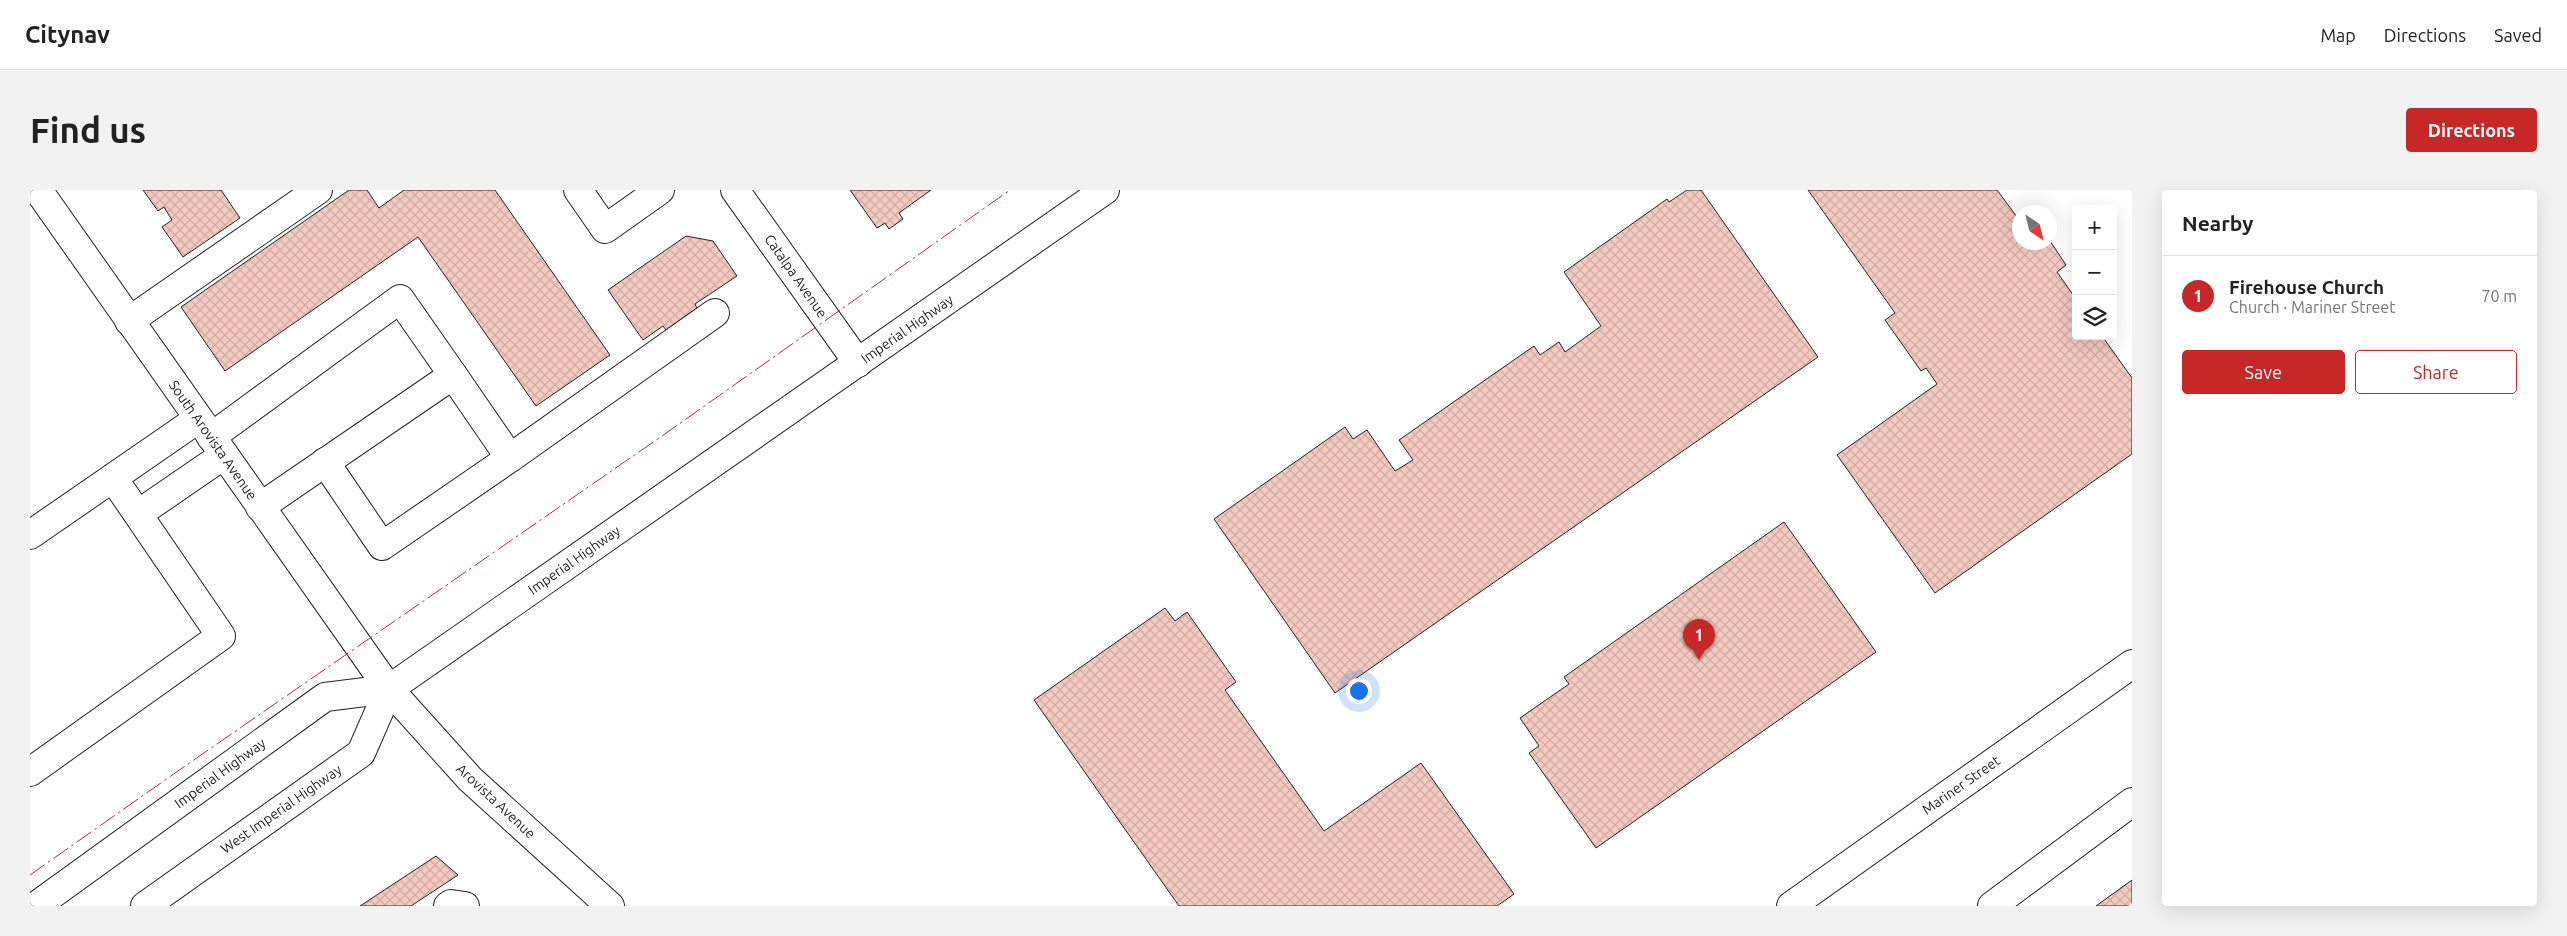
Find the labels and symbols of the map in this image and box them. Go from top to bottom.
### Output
north arrow [2012,205,2057,250]
street label: Catalpa Avenue [761,231,831,321]
street label: Imperial Highway [858,291,956,367]
street label: South Arovista Avenue [166,377,260,503]
street label: Imperial Highway [525,522,623,598]
pin: 1 [1683,619,1715,660]
your location [1346,678,1372,704]
street label: Imperial Highway [171,735,269,811]
street label: Mariner Street [1919,752,2003,818]
street label: Arovista Avenue [453,760,539,842]
street label: West Imperial Highway [218,761,345,857]

